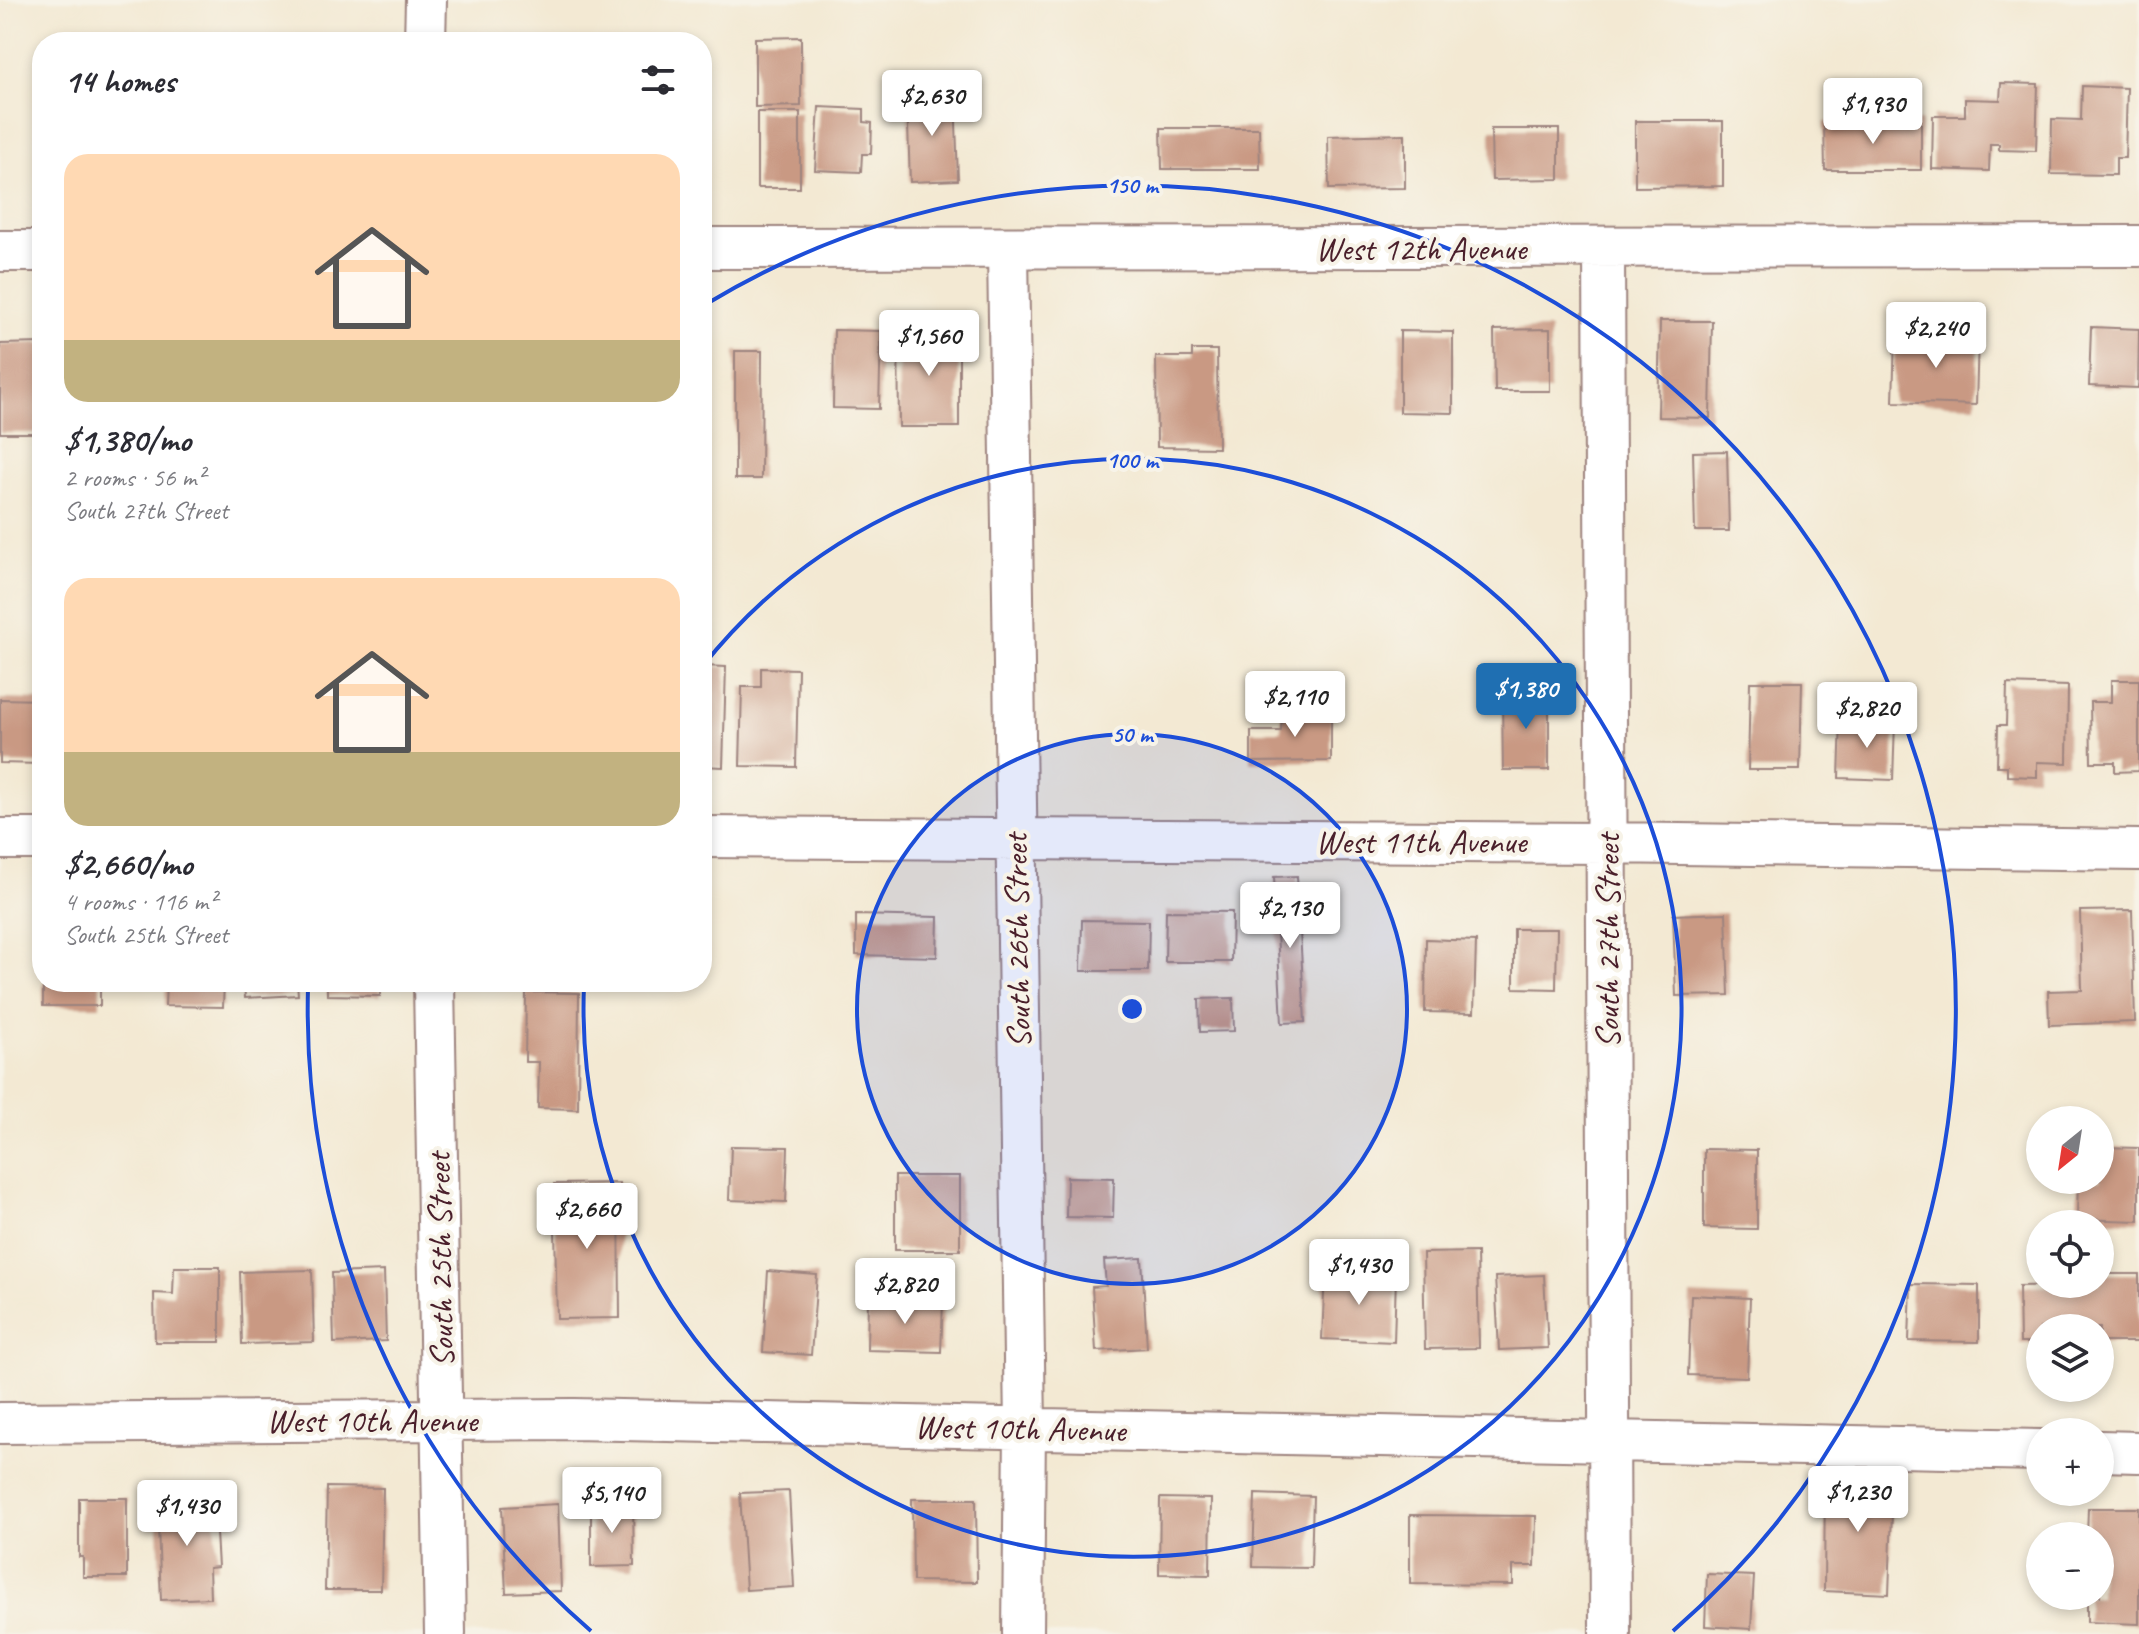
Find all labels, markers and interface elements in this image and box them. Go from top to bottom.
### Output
icon: filters [636,58,680,102]
text: 14 homes [64,59,175,102]
pin: $2,630 [867,70,997,138]
pin: $1,930 [1808,78,1938,146]
text: $2,630 [900,79,964,112]
text: $1,930 [1841,87,1905,120]
text: 150 m [1106,170,1160,200]
icon: home [300,206,444,350]
street label: West 12th Avenue [1316,227,1528,270]
pin: $2,240 [1871,302,2001,370]
pin: $1,560 [864,310,994,378]
text: $2,240 [1904,311,1968,344]
text: $1,560 [897,319,961,352]
text: $1,380/mo [64,418,191,461]
text: 100 m [1106,445,1160,475]
text: 2 rooms · 56 m² [64,461,205,494]
text: South 27th Street [64,494,228,527]
icon: home [300,630,444,774]
pin: $1,380 [1461,663,1591,731]
pin: $2,110 [1230,671,1360,739]
text: $1,380 [1494,672,1558,705]
text: $2,110 [1263,680,1327,713]
pin: $2,820 [1802,682,1932,750]
text: $2,820 [1835,691,1899,724]
text: 50 m [1112,719,1155,749]
street label: West 11th Avenue [1316,820,1528,863]
street label: South 26th Street [994,830,1040,1049]
street label: South 27th Street [1586,830,1629,1048]
text: $2,660/mo [64,842,192,885]
pin: $2,130 [1225,882,1355,950]
text: 4 rooms · 116 m² [64,885,216,918]
text: $2,130 [1258,891,1322,924]
text: South 25th Street [64,918,228,951]
centre of rings [1118,995,1146,1023]
north arrow [2026,1106,2114,1194]
map controls [2026,1106,2114,1610]
street label: South 25th Street [417,1149,463,1368]
pin: $2,660 [522,1183,652,1251]
text: $2,660 [555,1192,619,1225]
button: locate [2026,1210,2114,1298]
pin: $1,430 [1294,1239,1424,1307]
text: $1,430 [1327,1248,1391,1281]
pin: $2,820 [840,1258,970,1326]
text: $2,820 [873,1267,937,1300]
button: layers [2026,1314,2114,1402]
street label: West 10th Avenue [267,1399,479,1442]
street label: West 10th Avenue [914,1405,1128,1451]
button: + [2026,1418,2114,1506]
pin: $1,230 [1793,1466,1923,1534]
pin: $5,140 [547,1467,677,1535]
text: $1,230 [1826,1475,1890,1508]
text: $5,140 [580,1476,644,1509]
pin: $1,430 [122,1480,252,1548]
text: $1,430 [155,1489,219,1522]
button: − [2026,1522,2114,1610]

